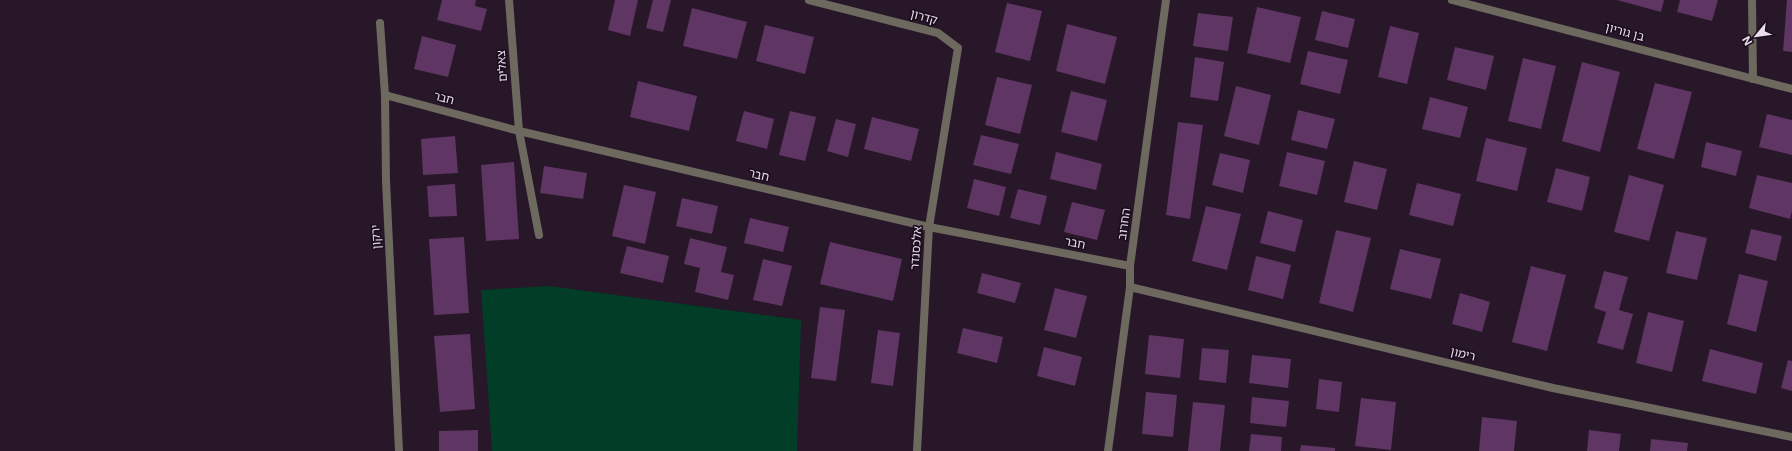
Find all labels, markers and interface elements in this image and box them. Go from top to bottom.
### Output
street label: קדרון [909,6,940,27]
north arrow [1736,16,1776,56]
street label: בן גוריון [1604,19,1646,44]
text: N [1739,34,1755,48]
street label: צאלים [493,49,510,82]
street label: חבר [432,88,456,107]
street label: חבר [747,165,771,184]
street label: החרוב [1114,207,1133,241]
street label: ירקון [367,224,384,250]
street label: אלכסנדר [906,225,925,270]
street label: חבר [1063,233,1087,252]
street label: רימון [1449,343,1477,364]

